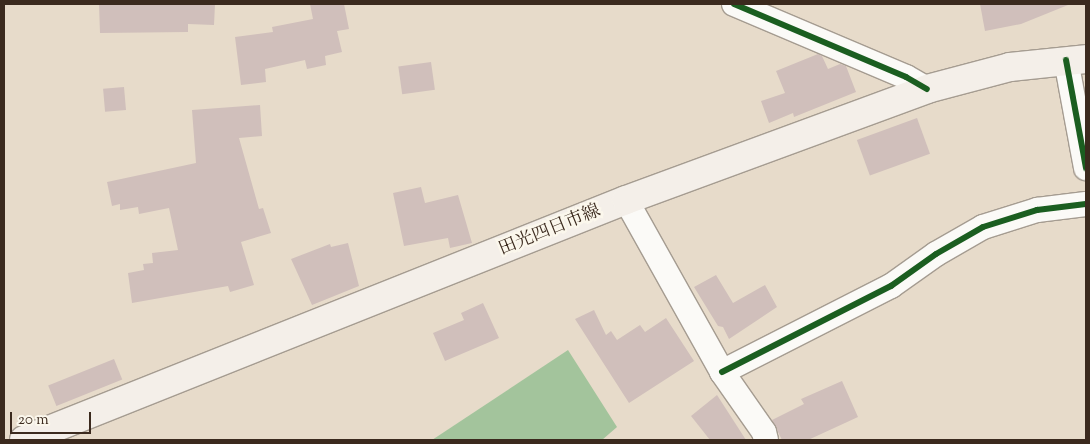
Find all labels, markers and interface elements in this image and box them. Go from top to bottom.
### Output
street label: 田光四日市線 [496,201,604,261]
scale bar [12,402,94,434]
text: 20 m [18,410,49,431]

